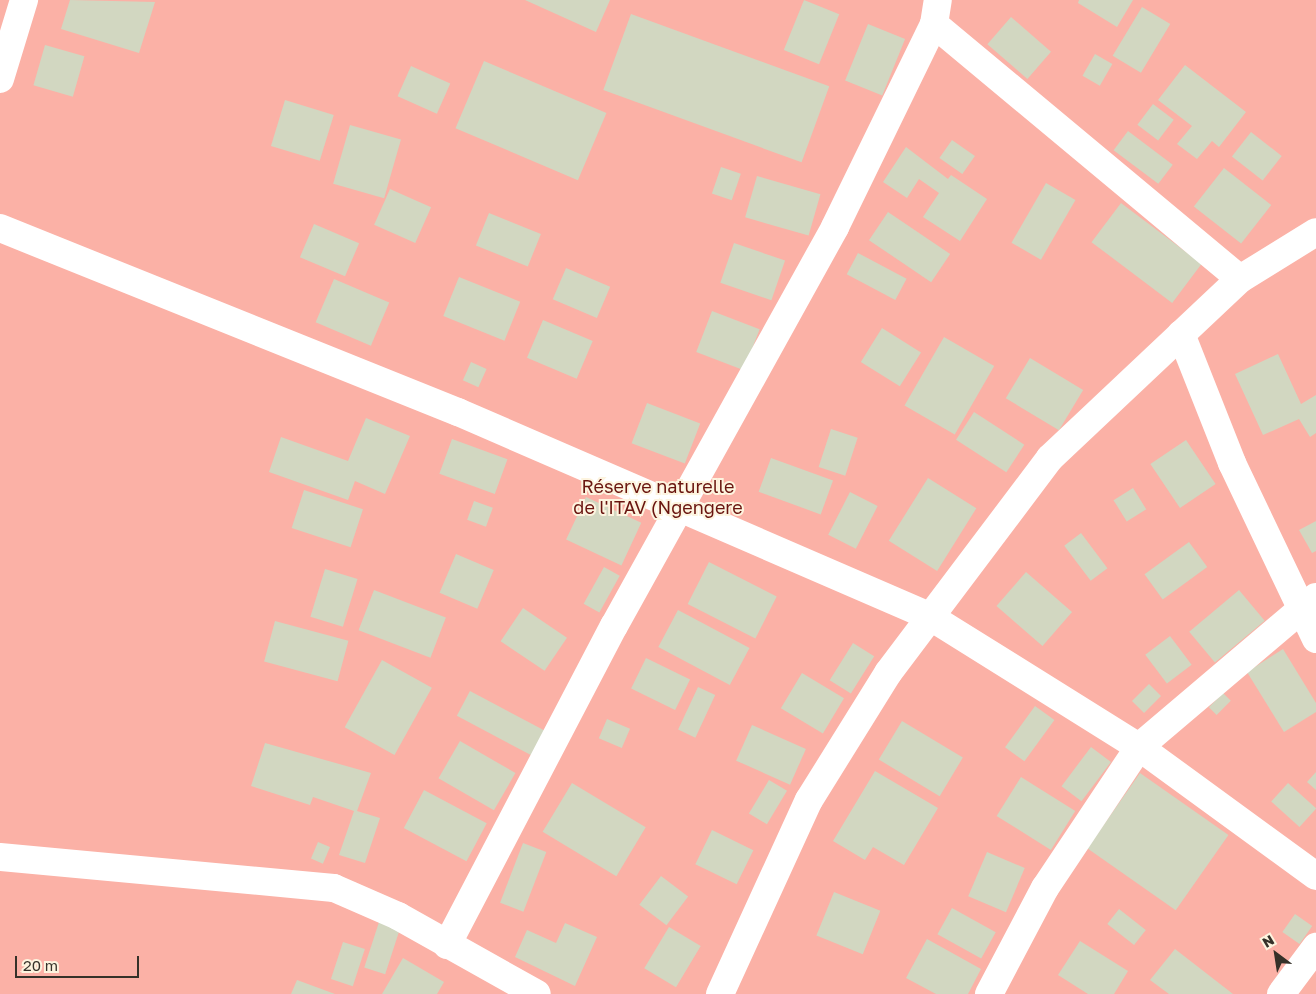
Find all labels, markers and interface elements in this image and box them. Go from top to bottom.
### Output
park label: Réserve naturelle de l'ITAV (Ngengere [573,476,743,518]
north arrow [1251,929,1301,979]
text: N [1259,931,1277,951]
scale bar [18,946,141,978]
text: 20 m [23,956,58,974]

